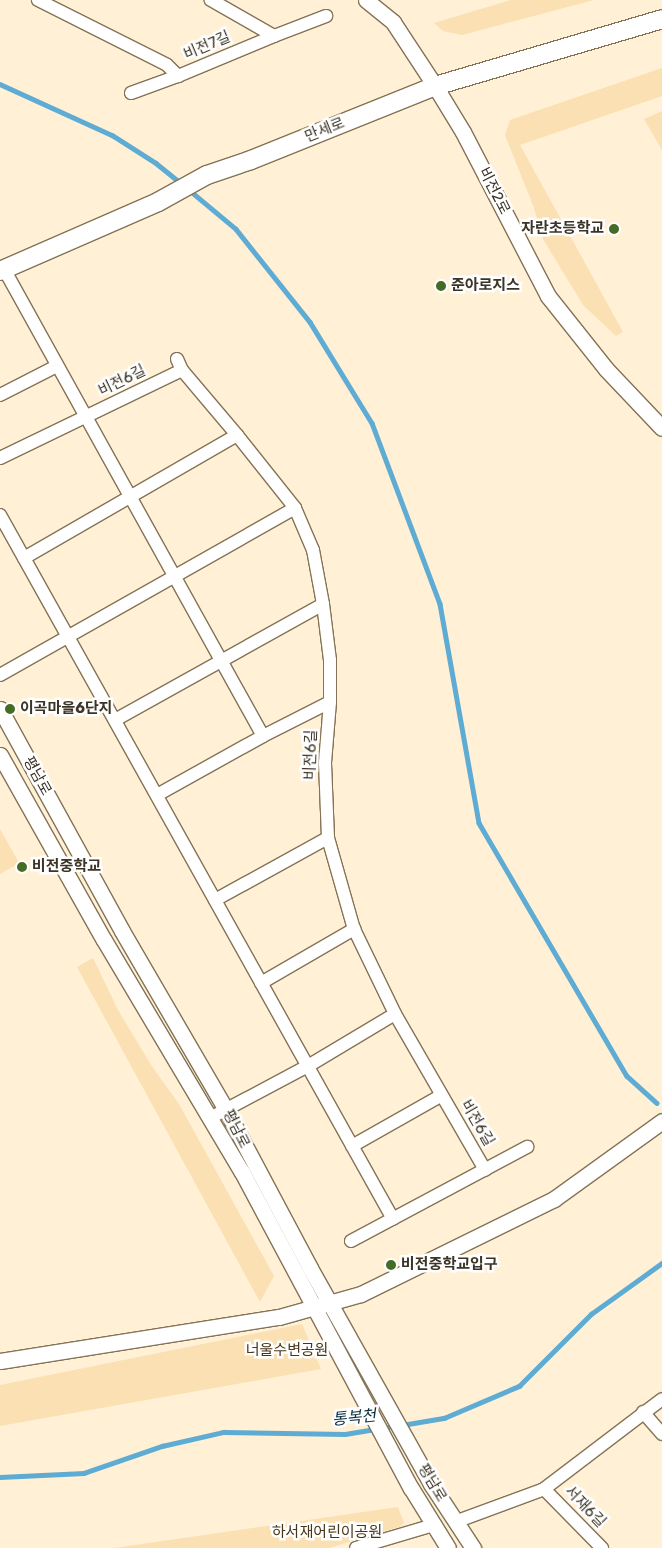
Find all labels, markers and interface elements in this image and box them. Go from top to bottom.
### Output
street label: 비전7길 [181,28,233,64]
street label: 만세로 [302,114,348,146]
street label: 비전2로 [475,165,513,217]
place label: 자란초등학교 [521,220,604,238]
marker: 자란초등학교 [608,223,620,235]
place label: 준아로지스 [451,277,520,295]
marker: 준아로지스 [435,280,447,292]
street label: 비전6길 [95,362,149,400]
place label: 이곡마을6단지 [20,700,113,718]
marker: 이곡마을6단지 [4,703,16,715]
street label: 비전6길 [301,729,321,781]
street label: 평남로 [19,754,55,798]
place label: 비전중학교 [32,858,101,876]
marker: 비전중학교 [16,861,28,873]
street label: 비전6길 [457,1097,497,1149]
street label: 평남로 [219,1106,253,1152]
place label: 비전중학교입구 [401,1256,498,1274]
marker: 비전중학교입구 [385,1259,397,1271]
park label: 너울수변공원 [246,1342,328,1360]
water label: 통복천 [331,1406,377,1430]
street label: 평남로 [414,1461,450,1505]
street label: 서재6길 [561,1483,609,1531]
park label: 하서재어린이공원 [272,1524,382,1542]

